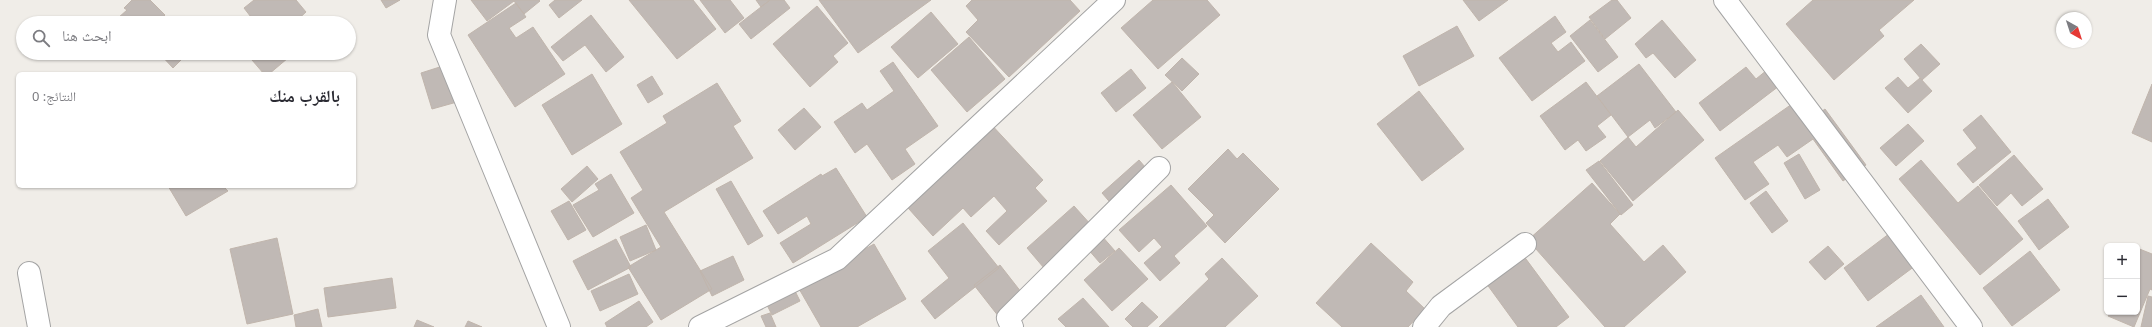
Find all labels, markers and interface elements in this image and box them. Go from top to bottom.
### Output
north arrow [2056,12,2092,48]
search box [16,16,356,60]
text: ابحث هنا [62,25,112,45]
icon: search [30,27,52,49]
text: بالقرب منك [269,84,340,107]
text: النتائج: 0 [32,87,76,105]
map controls [2104,243,2140,315]
button: + [2104,243,2140,279]
button: − [2104,279,2140,315]

